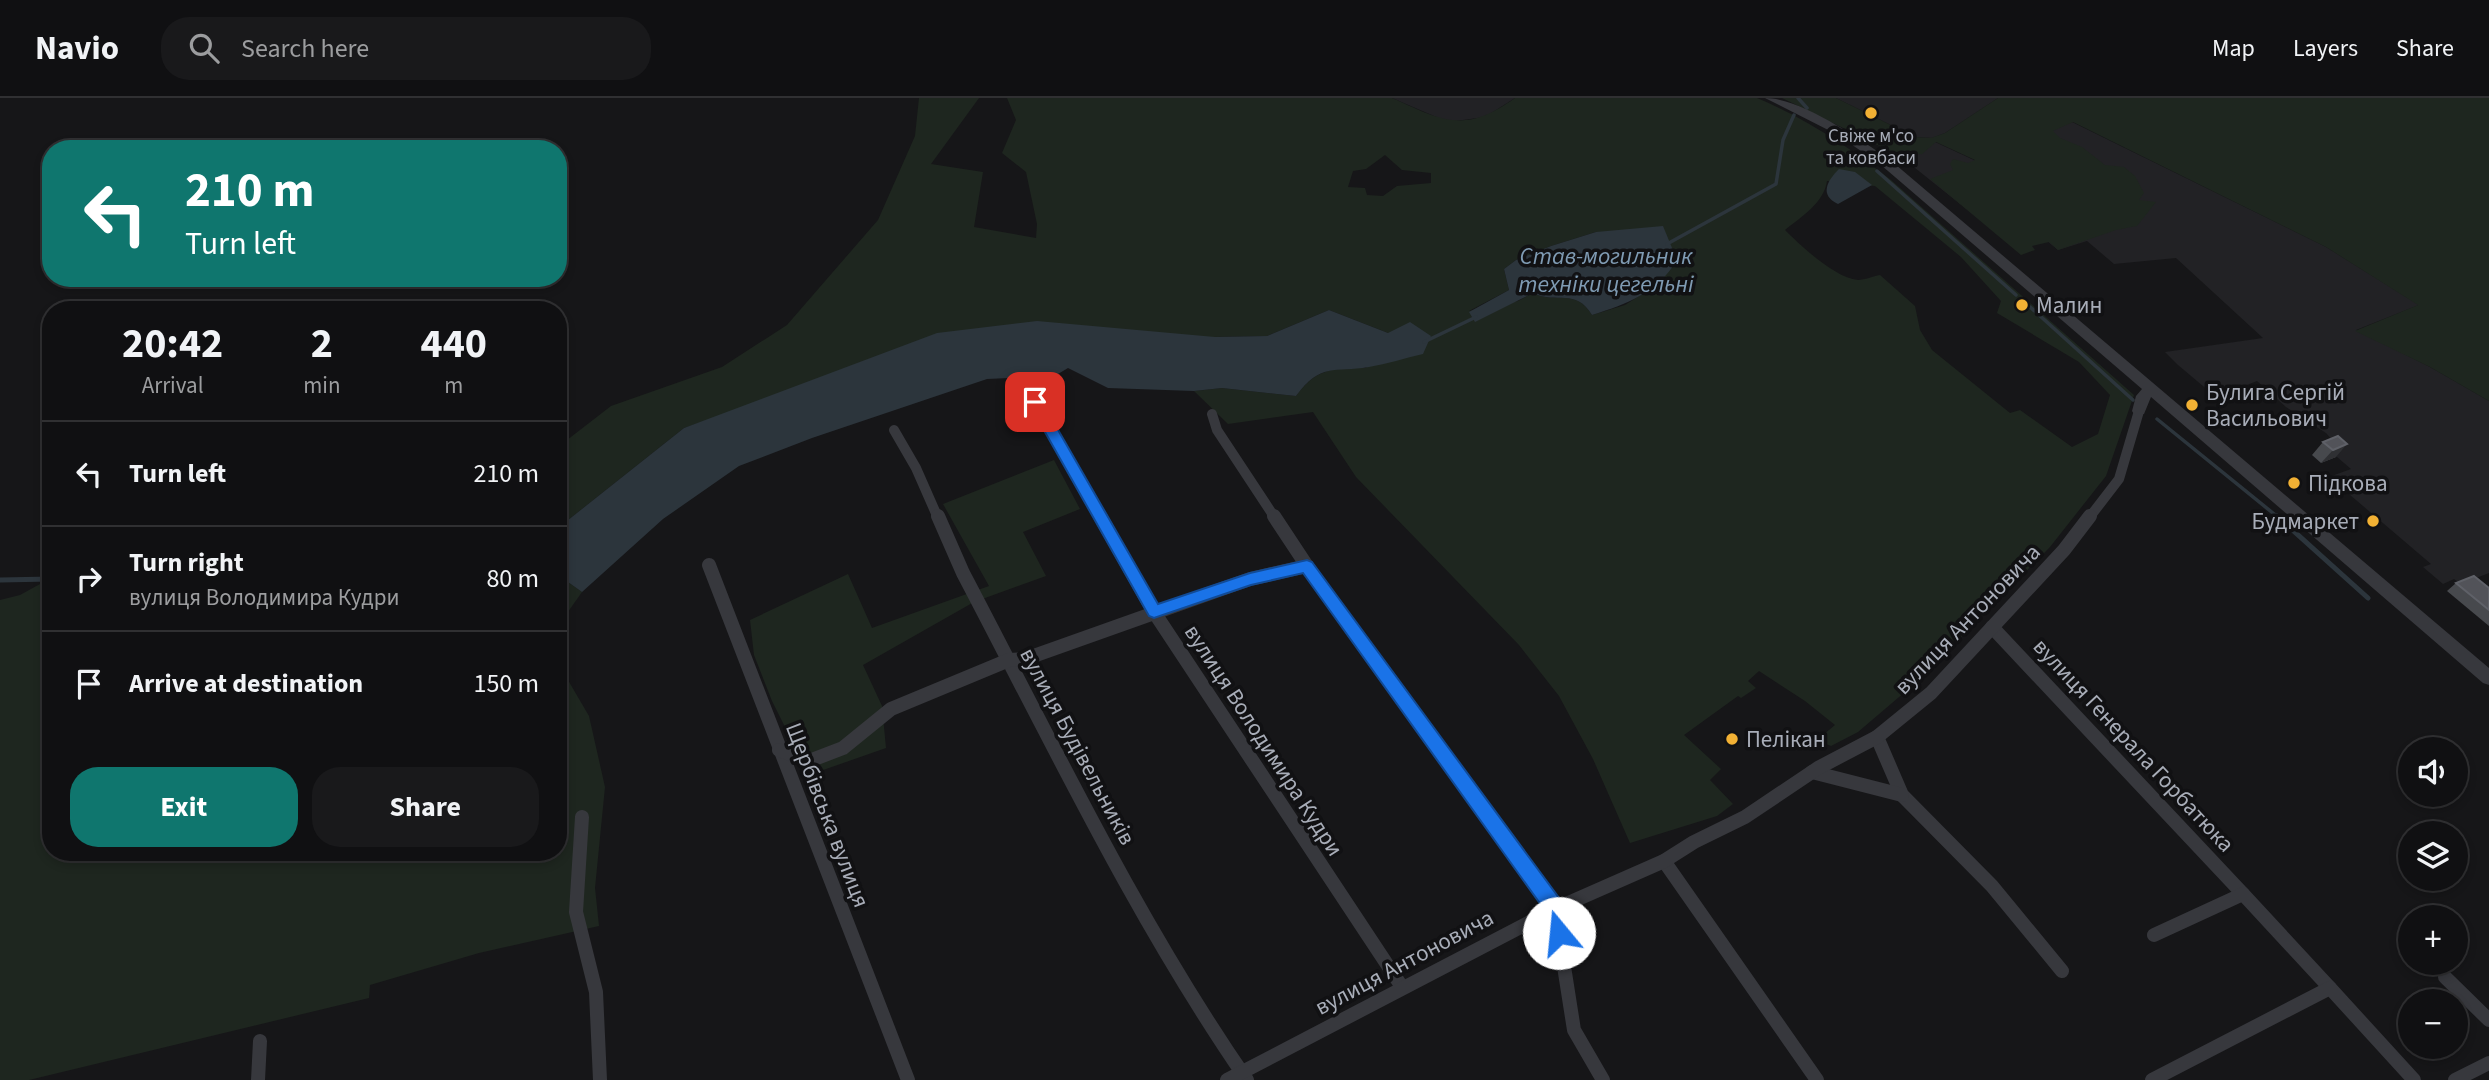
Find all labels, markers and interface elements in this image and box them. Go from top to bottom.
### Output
search box [161,17,651,80]
text: Navio [35,25,119,72]
icon: search [185,29,223,67]
text: Search here [241,30,369,67]
text: Map [2212,31,2255,66]
text: Layers [2293,31,2358,66]
text: Share [2396,31,2454,66]
marker: Свіже м'со та ковбаси [1863,105,1879,121]
place label: Свіже м'со та ковбаси [1826,123,1916,172]
text: 210 m [185,156,314,226]
icon: left [70,168,161,259]
text: Turn left [185,221,296,267]
water label: Став-могильник техніки цегельні [1518,239,1694,302]
place label: Малин [2036,289,2102,322]
marker: Малин [2014,297,2030,313]
text: 20:42 [122,314,223,374]
text: 2 [311,314,333,374]
text: 440 [420,314,487,374]
text: Arrival [142,369,204,402]
text: min [303,369,341,402]
text: m [444,369,463,402]
pin [1005,372,1065,432]
place label: Булига Сергій Васильович [2206,376,2345,435]
icon: arrive [1016,383,1054,421]
marker: Булига Сергій Васильович [2184,397,2200,413]
icon: left [70,455,108,493]
text: Turn left [129,455,226,492]
text: 210 m [473,455,539,492]
place label: Підкова [2308,467,2387,500]
marker: Підкова [2286,475,2302,491]
place label: Будмаркет [2251,505,2359,538]
marker: Будмаркет [2365,513,2381,529]
street label: вулиця Антоновича [1887,537,2048,702]
text: Turn right [129,544,244,581]
icon: right [70,560,108,598]
text: 80 m [486,560,539,597]
text: вулиця Володимира Кудри [129,581,400,614]
street label: вулиця Володимира Кудри [1176,618,1351,863]
street label: вулиця Генерала Горбатюка [2025,631,2242,860]
street label: вулиця Будівельників [1011,642,1144,851]
icon: arrive [70,665,108,703]
text: Arrive at destination [129,665,363,702]
text: 150 m [473,665,539,702]
street label: Щербівська вулиця [777,718,878,912]
place label: Пелікан [1746,723,1826,756]
marker: Пелікан [1724,731,1740,747]
map controls [2398,737,2468,1059]
button: sound [2398,737,2468,807]
button: Exit [70,767,298,847]
button: Share [312,767,539,847]
button: layers [2398,821,2468,891]
position arrow [1522,896,1596,970]
street label: вулиця Антоновича [1309,901,1500,1024]
button: + [2398,905,2468,975]
button: − [2398,989,2468,1059]

